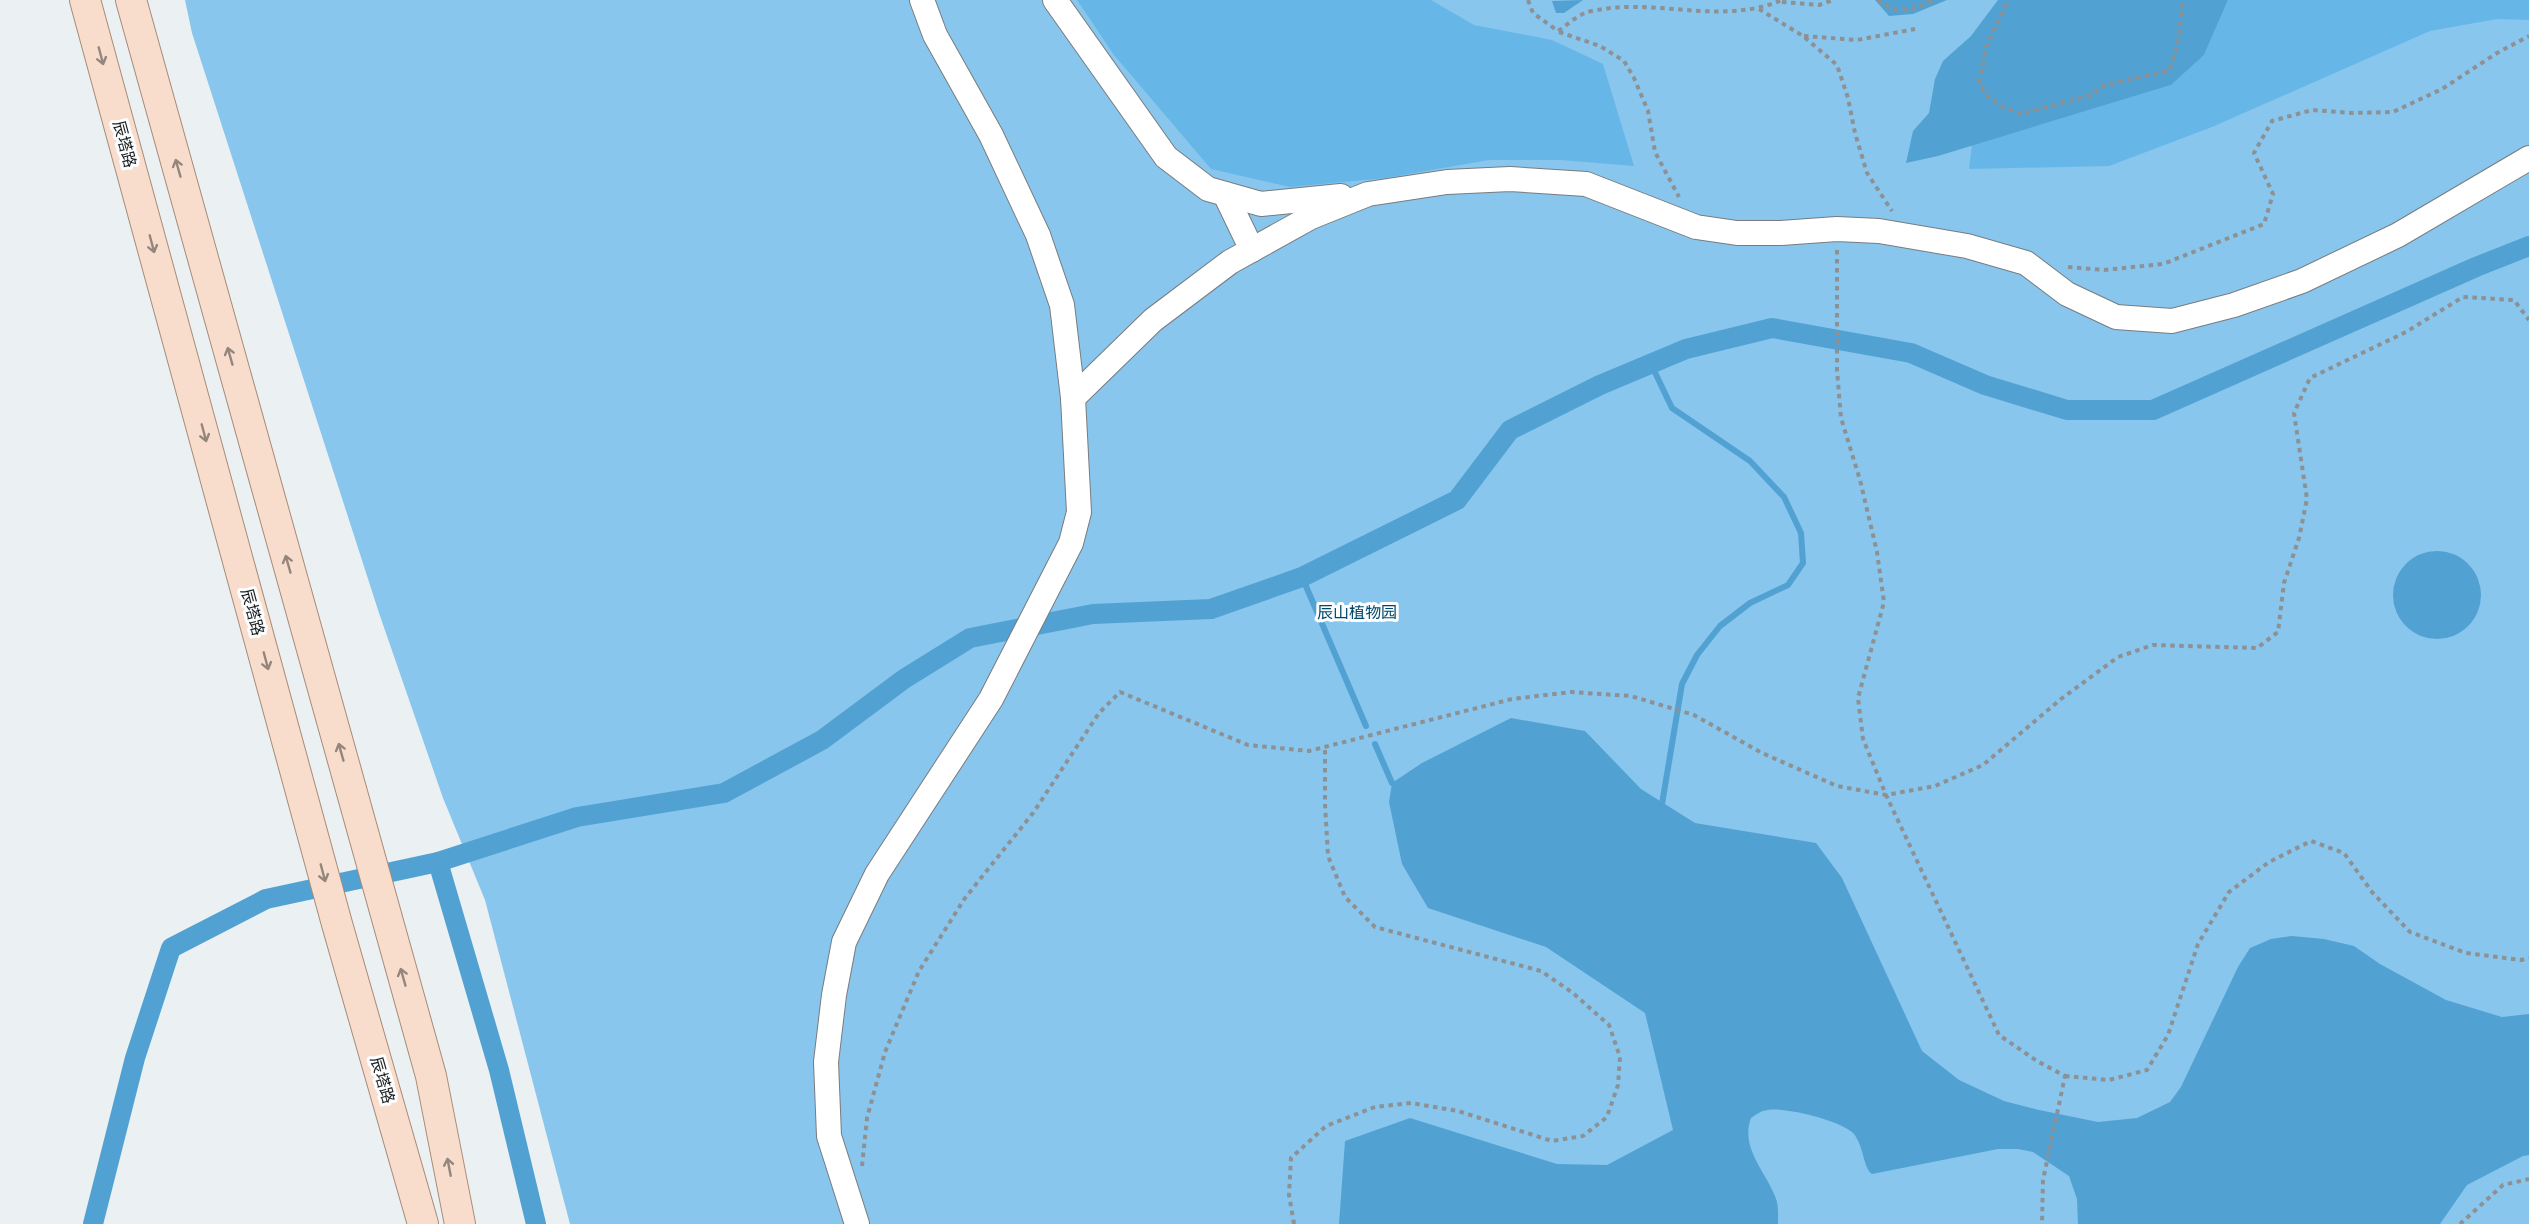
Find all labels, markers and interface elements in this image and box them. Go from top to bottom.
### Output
one-way arrow [96,46,107,65]
street label: 辰塔路 [109,118,141,170]
one-way arrow [171,159,183,178]
one-way arrow [147,235,158,254]
one-way arrow [224,347,235,366]
one-way arrow [198,423,210,442]
one-way arrow [282,555,293,574]
street label: 辰塔路 [237,586,269,638]
park label: 辰山植物园 [1317,602,1397,622]
one-way arrow [261,651,272,670]
one-way arrow [334,743,346,762]
one-way arrow [318,863,330,882]
one-way arrow [397,968,409,987]
street label: 辰塔路 [367,1054,399,1106]
one-way arrow [443,1157,454,1177]

